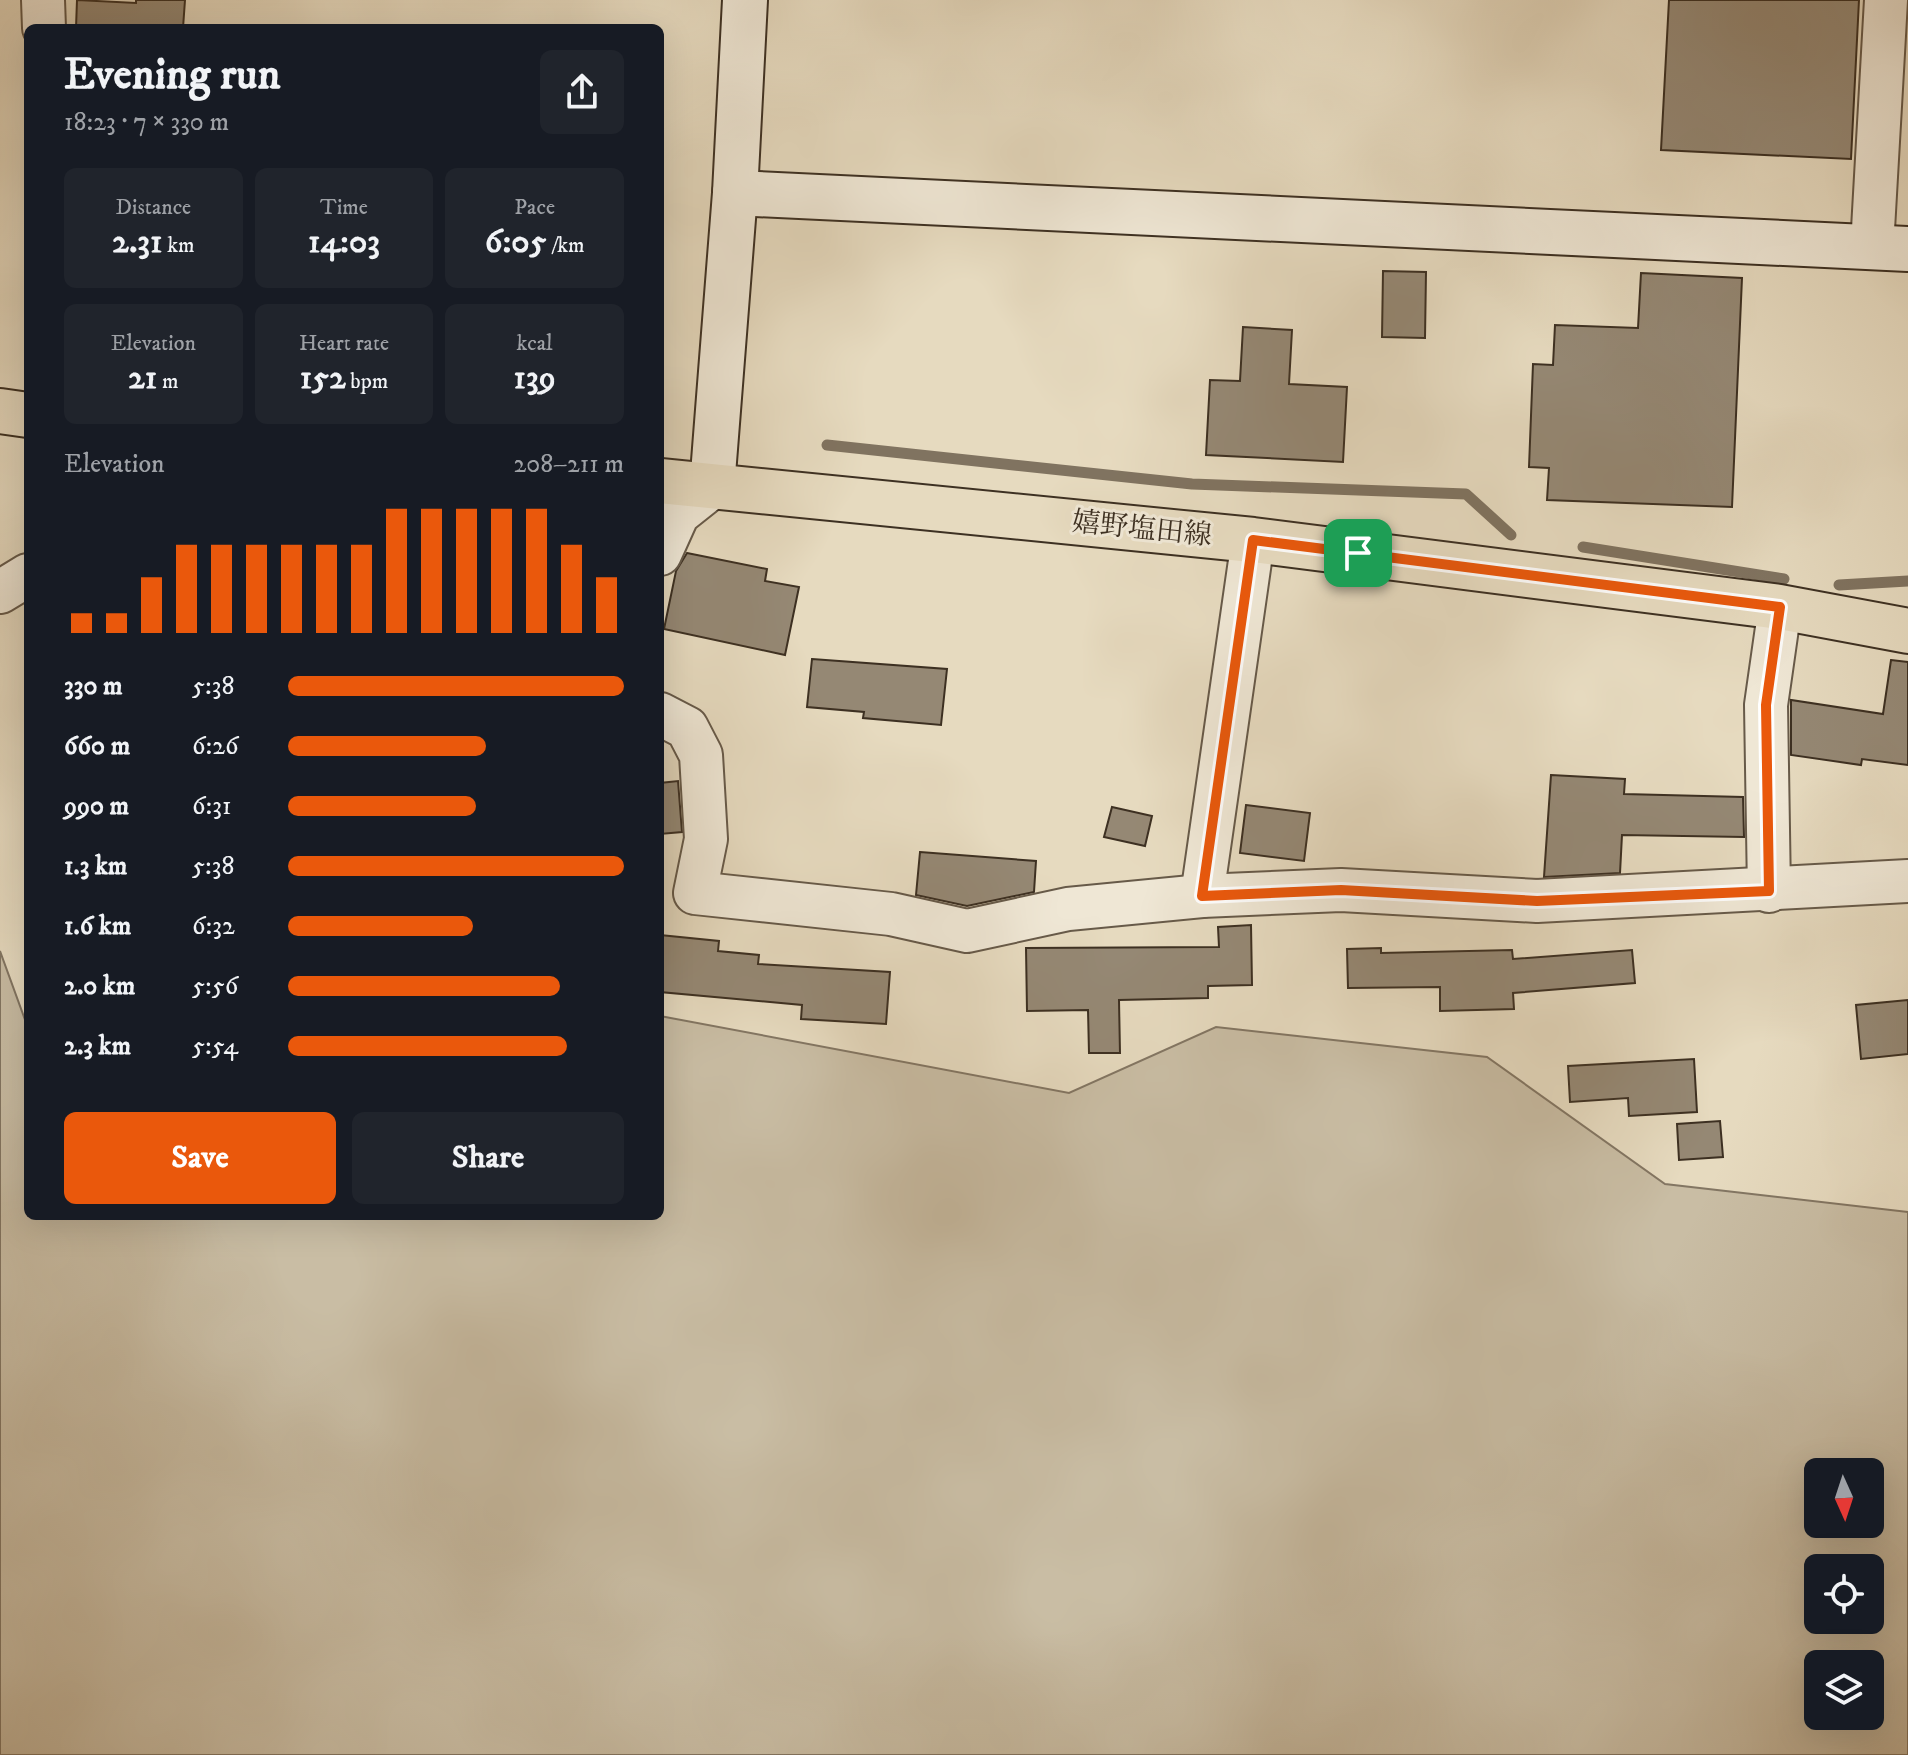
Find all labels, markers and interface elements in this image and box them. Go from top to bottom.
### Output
text: Evening run [64,48,281,103]
button: share [540,50,624,134]
text: 18:23 · 7 × 330 m [64,106,229,139]
text: Distance [115,194,191,221]
text: Time [320,194,368,221]
text: Pace [514,194,555,221]
text: 2.31 [112,221,162,263]
text: 14:03 [308,221,380,263]
text: 6:05 [485,221,546,263]
text: km [162,232,195,259]
text: /km [546,232,585,259]
text: Elevation [111,330,196,357]
text: Heart rate [299,330,389,357]
text: kcal [517,330,553,357]
text: 21 [128,357,157,399]
text: 152 [300,357,346,399]
text: 139 [514,357,556,399]
text: m [157,368,179,395]
text: bpm [346,368,388,395]
text: Elevation [64,448,165,481]
text: 208–211 m [514,448,624,481]
street label: 嬉野塩田線 [1071,504,1213,554]
pin [1324,519,1392,587]
icon: arrive [1336,531,1380,575]
text: 330 m [64,670,123,703]
text: 5:38 [192,670,234,703]
text: 660 m [64,730,130,763]
text: 6:26 [192,730,239,763]
text: 990 m [64,790,129,823]
text: 6:31 [192,790,232,823]
text: 1.3 km [64,850,127,883]
text: 5:38 [192,850,234,883]
text: 1.6 km [64,910,131,943]
text: 6:32 [192,910,235,943]
text: 2.0 km [64,970,135,1003]
text: 5:56 [192,970,238,1003]
text: 2.3 km [64,1030,131,1063]
text: 5:54 [192,1030,238,1063]
button: Save [64,1112,336,1204]
button: Share [352,1112,624,1204]
north arrow [1804,1458,1884,1538]
map controls [1804,1458,1884,1730]
button: locate [1804,1554,1884,1634]
button: layers [1804,1650,1884,1730]

